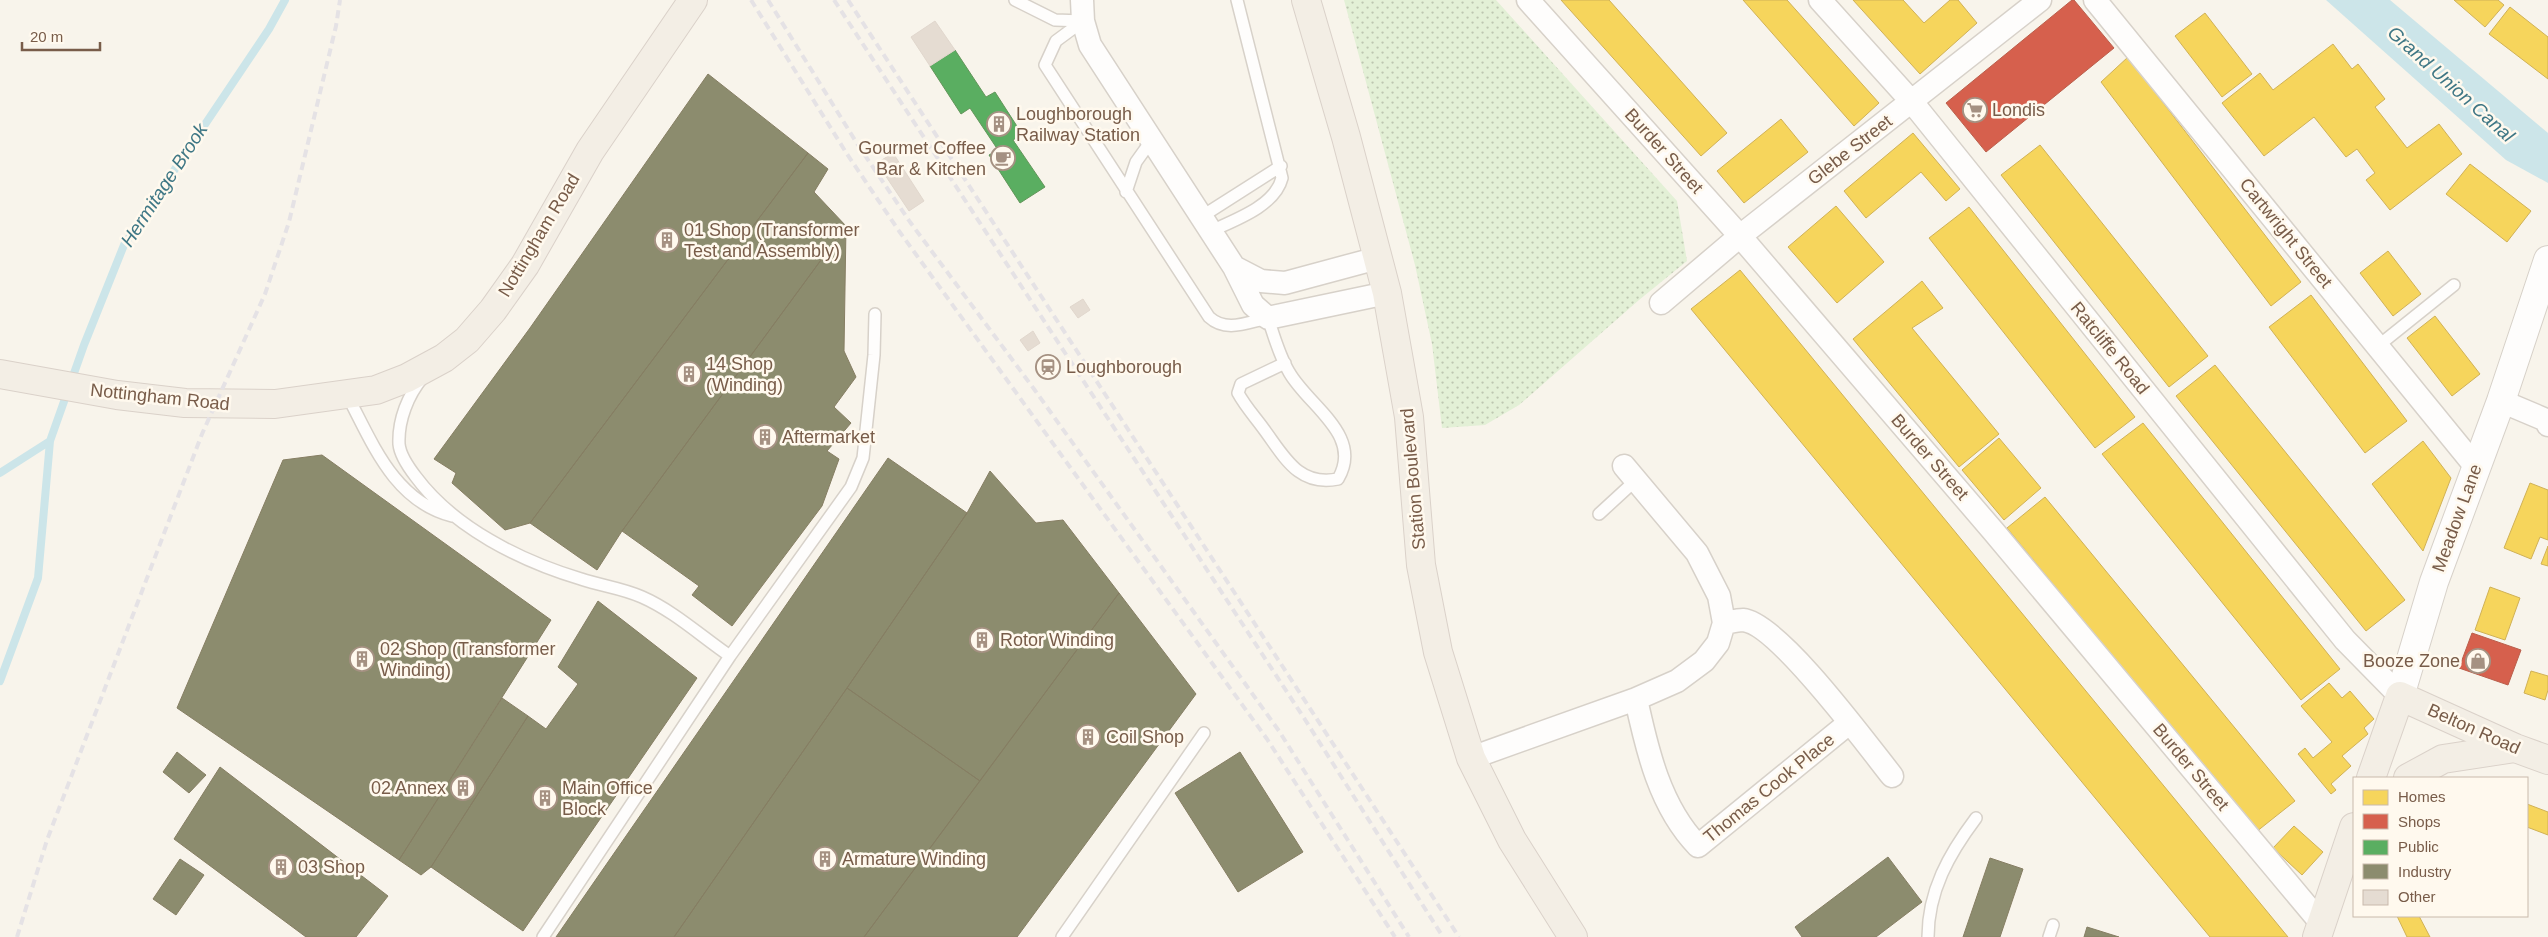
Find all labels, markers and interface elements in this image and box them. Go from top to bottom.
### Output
scale bar [22,20,100,52]
water label: Grand Union Canal [2384,22,2519,147]
text: 20 m [30,28,63,45]
supermarket icon: Londis [1962,97,1988,123]
place label: Londis [1992,100,2045,120]
place label: Loughborough Railway Station [1016,104,1140,145]
street label: Burder Street [1621,105,1707,197]
building icon: Loughborough Railway Station [986,111,1012,137]
street label: Glebe Street [1804,111,1896,189]
water label: Hermitage Brook [116,118,212,251]
place label: Gourmet Coffee Bar & Kitchen [858,138,986,179]
cafe icon: Gourmet Coffee Bar & Kitchen [990,145,1016,171]
street label: Nottingham Road [494,170,584,300]
street label: Cartwright Street [2236,174,2336,292]
place label: 01 Shop (Transformer Test and Assembly) [684,220,859,261]
building icon: 01 Shop (Transformer Test and Assembly) [654,227,680,253]
street label: Ratcliffe Road [2067,298,2153,398]
place label: 14 Shop (Winding) [706,354,783,395]
station icon: Loughborough [1035,354,1061,380]
place label: Loughborough [1066,357,1182,377]
building icon: 14 Shop (Winding) [676,361,702,387]
street label: Nottingham Road [89,380,231,414]
street label: Station Boulevard [1397,407,1429,551]
street label: Burder Street [1887,410,1973,504]
building icon: Aftermarket [752,424,778,450]
place label: Aftermarket [782,427,875,447]
street label: Meadow Lane [2428,461,2486,575]
building icon: Rotor Winding [969,627,995,653]
place label: Rotor Winding [1000,630,1114,650]
place label: 02 Shop (Transformer Winding) [380,639,555,680]
building icon: 02 Shop (Transformer Winding) [349,646,375,672]
shop icon: Booze Zone [2465,648,2491,674]
place label: Booze Zone [2363,651,2460,671]
street label: Belton Road [2425,700,2523,758]
street label: Burder Street [2149,720,2233,814]
building icon: Coil Shop [1075,724,1101,750]
place label: Coil Shop [1106,727,1184,747]
street label: Thomas Cook Place [1700,729,1838,847]
building icon: 02 Annex [450,775,476,801]
legend [2353,777,2528,917]
place label: 02 Annex [371,778,446,798]
place label: Main Office Block [562,778,653,819]
building icon: Main Office Block [532,785,558,811]
text: Homes [2398,788,2446,805]
text: Shops [2398,813,2441,830]
text: Public [2398,838,2439,855]
building icon: Armature Winding [812,846,838,872]
place label: Armature Winding [842,849,986,869]
building icon: 03 Shop [268,854,294,880]
place label: 03 Shop [298,857,365,877]
text: Industry [2398,863,2452,880]
text: Other [2398,888,2436,905]

